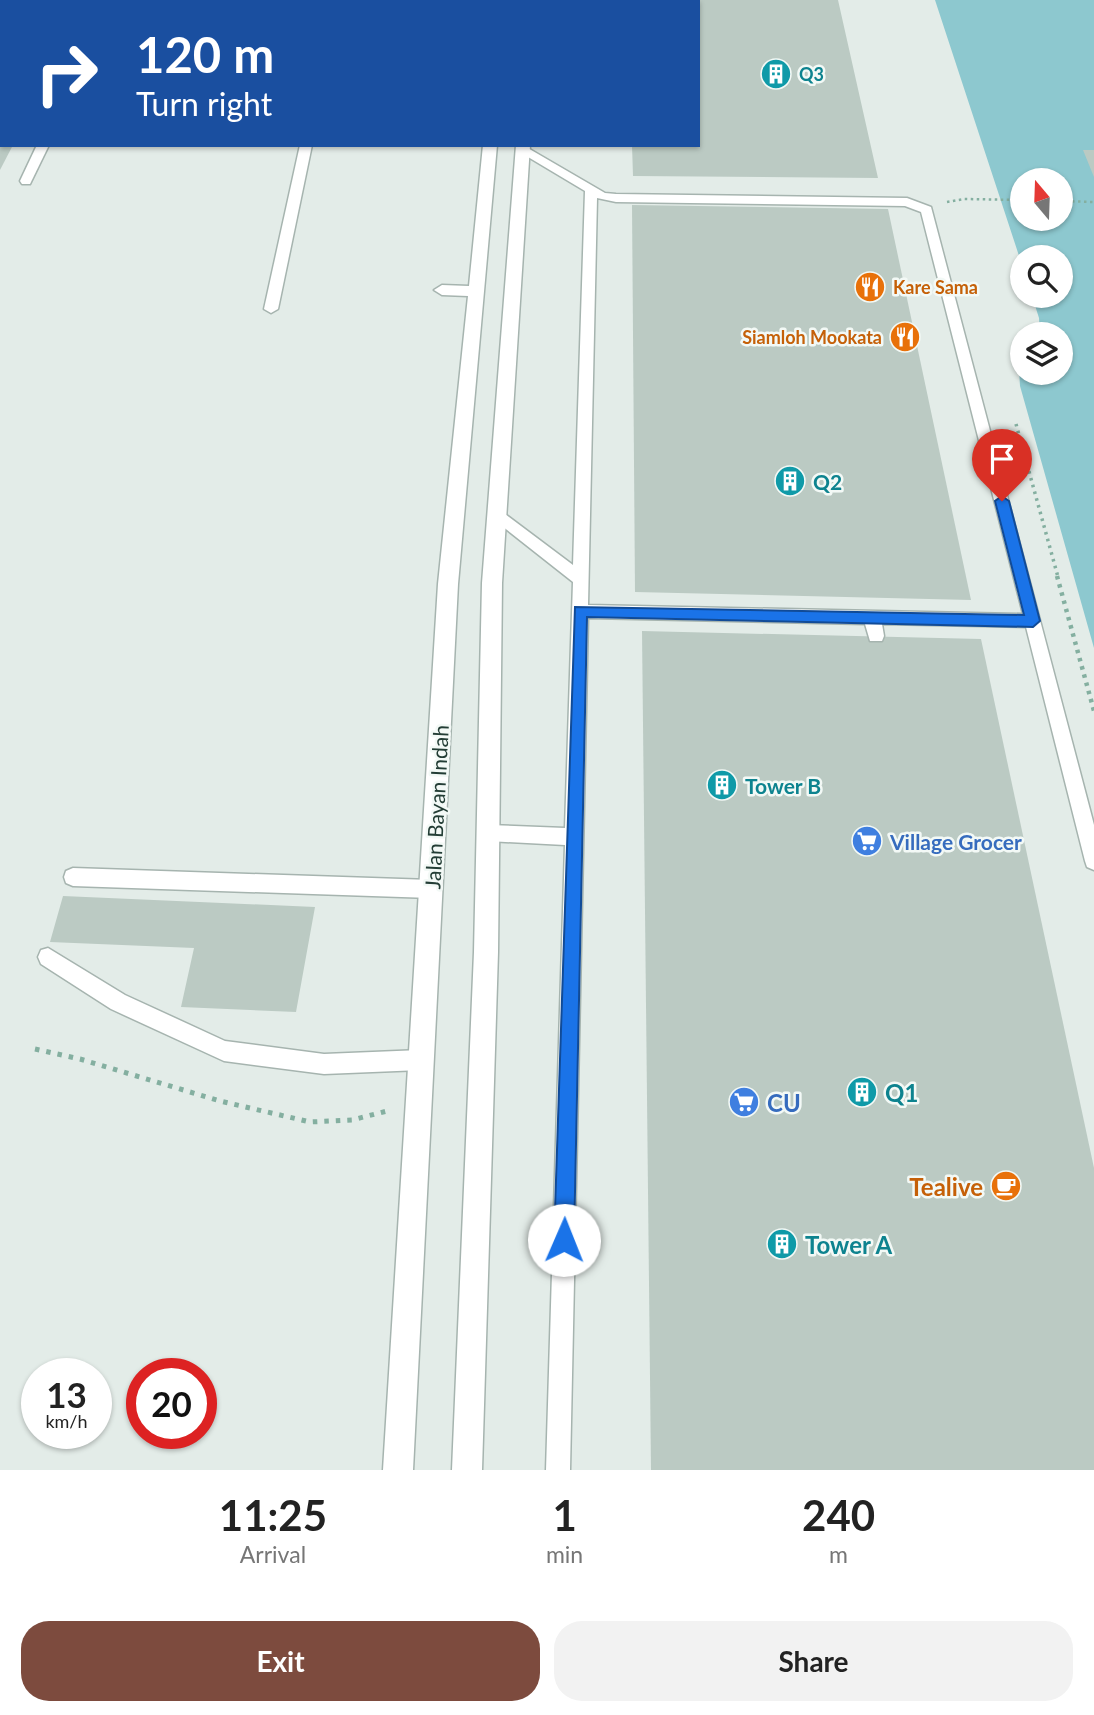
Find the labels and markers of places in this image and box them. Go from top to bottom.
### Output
building icon: Q3 [759,57,793,91]
place label: Q3 [799,63,824,85]
restaurant icon: Kare Sama [853,270,887,304]
place label: Kare Sama [893,276,978,298]
restaurant icon: Siamloh Mookata [888,320,922,354]
place label: Siamloh Mookata [742,326,882,348]
pin [972,429,1032,501]
building icon: Q2 [773,464,807,498]
place label: Q2 [813,469,842,494]
building icon: Tower B [705,768,739,802]
place label: Tower B [745,773,821,798]
supermarket icon: Village Grocer [850,824,884,858]
place label: Village Grocer [889,829,1022,854]
building icon: Q1 [845,1075,879,1109]
place label: Q1 [885,1078,918,1107]
supermarket icon: CU [727,1085,761,1119]
place label: CU [767,1088,801,1117]
cafe icon: Tealive [989,1169,1023,1203]
place label: Tealive [909,1172,983,1201]
building icon: Tower A [765,1227,799,1261]
place label: Tower A [805,1230,892,1259]

